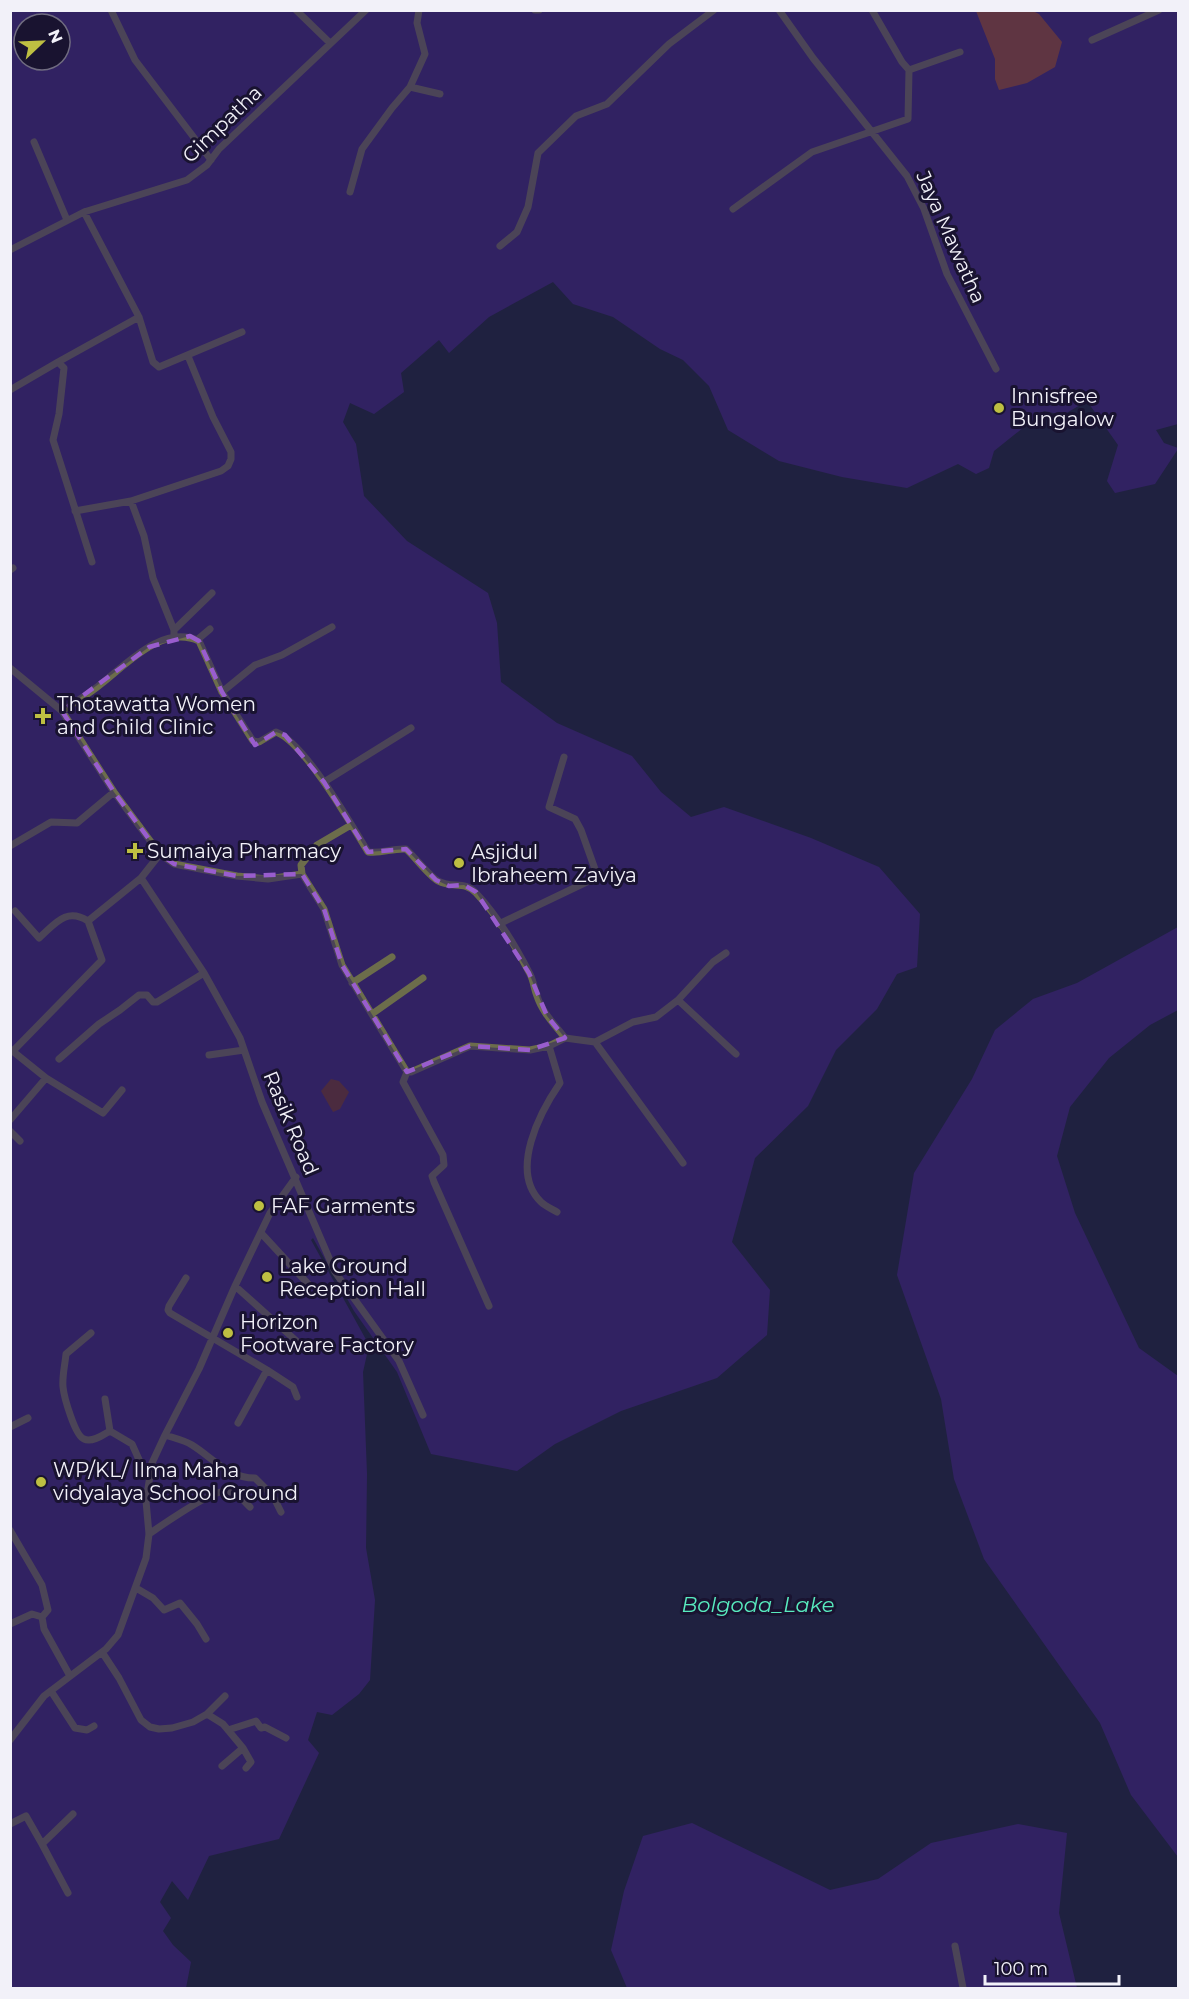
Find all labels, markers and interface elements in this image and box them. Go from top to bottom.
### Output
north arrow [12,12,72,72]
text: N [44,27,67,46]
street label: Gimpatha [177,80,267,168]
street label: Jaya Mawatha [911,166,991,307]
place label: Innisfree Bungalow [1011,384,1114,431]
marker: Innisfree Bungalow [992,401,1006,415]
place label: Thotawatta Women and Child Clinic [57,692,256,739]
marker: Thotawatta Women and Child Clinic [34,707,52,725]
place label: Sumaiya Pharmacy [147,839,341,863]
place label: Asjidul Ibraheem Zaviya [471,840,637,887]
marker: Sumaiya Pharmacy [128,844,142,858]
marker: Asjidul Ibraheem Zaviya [452,856,466,870]
street label: Rasik Road [258,1067,324,1179]
place label: FAF Garments [271,1194,415,1218]
marker: FAF Garments [252,1199,266,1213]
place label: Lake Ground Reception Hall [279,1254,426,1301]
marker: Lake Ground Reception Hall [260,1270,274,1284]
place label: Horizon Footware Factory [240,1310,414,1357]
marker: Horizon Footware Factory [221,1326,235,1340]
place label: WP/KL/ Ilma Maha vidyalaya School Ground [53,1458,298,1505]
marker: WP/KL/ Ilma Maha vidyalaya School Ground [34,1475,48,1489]
water label: Bolgoda_Lake [682,1592,834,1617]
scale bar [985,1948,1118,1986]
text: 100 m [994,1958,1048,1980]

